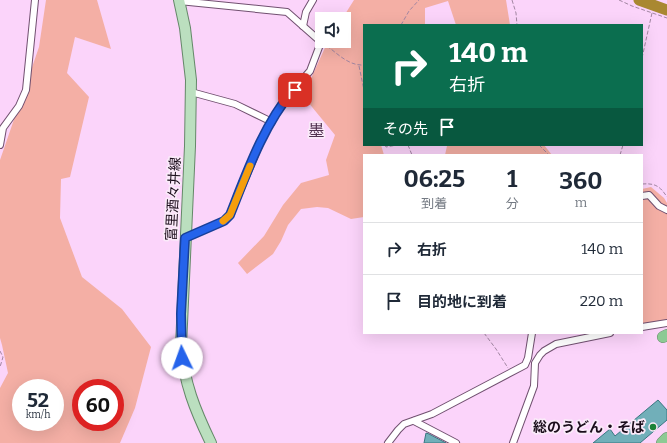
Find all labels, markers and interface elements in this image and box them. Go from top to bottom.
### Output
map controls [315,12,351,48]
button: sound [315,12,351,48]
text: 140 m [449,36,528,69]
icon: right [383,40,435,92]
pin [278,73,312,107]
text: 右折 [449,74,485,96]
icon: arrive [284,79,306,101]
icon: arrive [436,116,458,138]
text: その先 [383,120,428,138]
district label: 墨 [308,121,324,140]
street label: 富里酒々井線 [163,157,184,241]
text: 06:25 [404,165,465,193]
text: 1 [507,165,517,193]
text: 360 [559,167,602,195]
text: m [575,195,587,210]
text: 到着 [421,196,447,211]
text: 分 [506,196,519,211]
icon: right [383,238,405,260]
text: 140 m [581,240,623,258]
text: 右折 [417,241,447,259]
icon: arrive [383,290,405,312]
text: 220 m [580,292,623,310]
text: 目的地に到着 [417,293,507,311]
position arrow [161,337,203,379]
speed limit sign: 60 [72,379,124,431]
text: 52 [27,388,49,412]
text: km/h [26,409,50,421]
place label: 総のうどん・そば [533,419,645,436]
marker: 総のうどん・そば [648,422,658,432]

